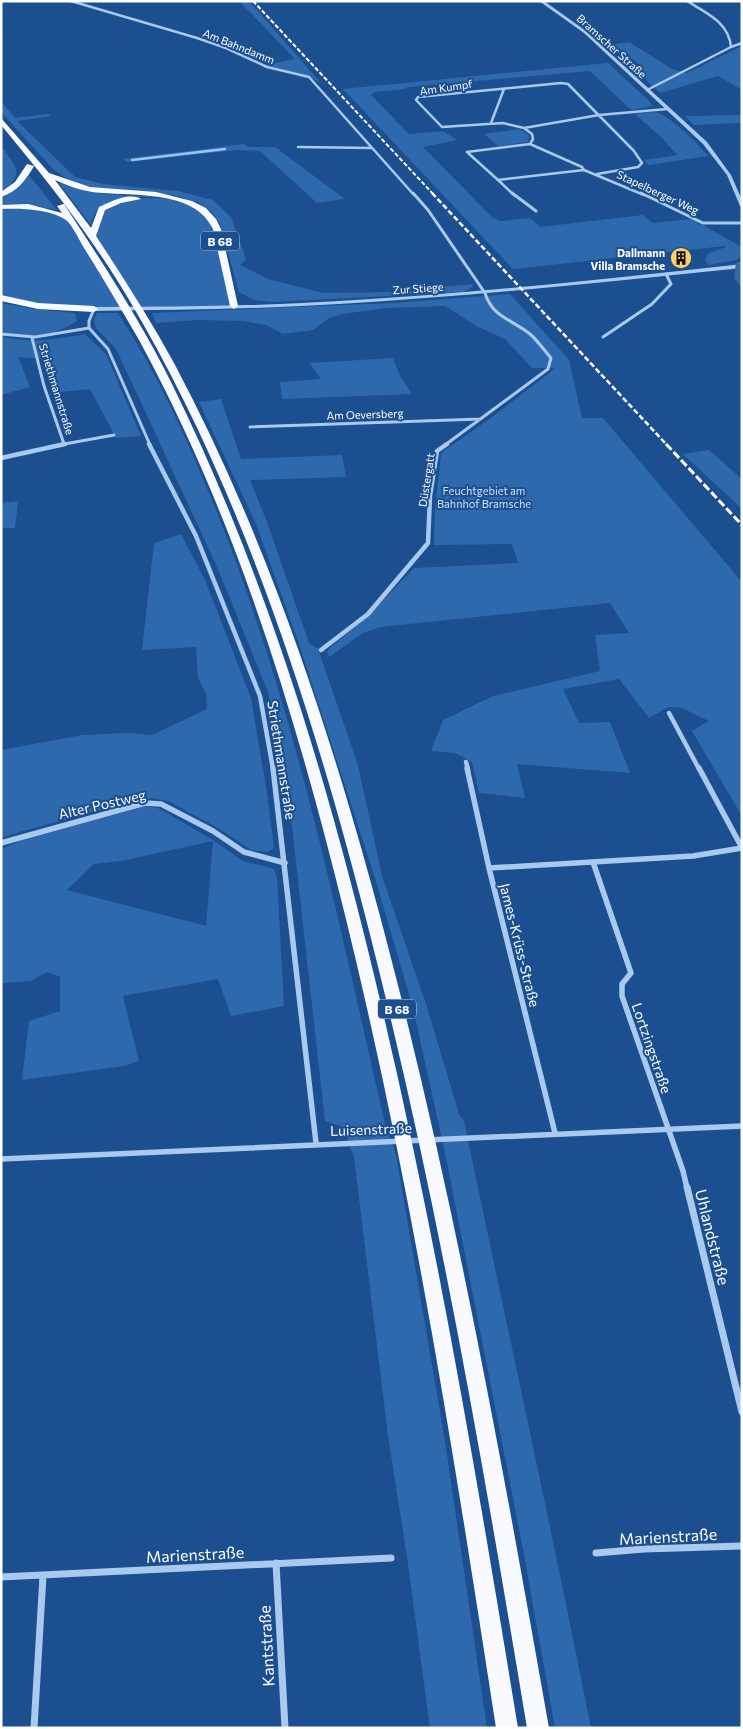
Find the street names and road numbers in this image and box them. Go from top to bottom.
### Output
street label: Bramscher Straße [575,11,650,81]
street label: Am Bahndamm [201,26,277,66]
street label: Am Kumpf [419,77,474,97]
street label: Stapelberger Weg [615,167,701,217]
road number: B 68 [201,232,239,250]
street label: Zur Stiege [392,280,444,296]
street label: Striethmannstraße [37,342,77,436]
street label: Am Oeversberg [326,406,404,422]
street label: Düstergatt [415,452,437,508]
street label: Striethmannstraße [264,699,300,821]
street label: Alter Postweg [57,786,148,822]
street label: James-Krüss-Straße [496,881,544,1009]
road number: B 68 [378,1000,416,1019]
street label: Lortzingstraße [629,1001,675,1095]
street label: Luisenstraße [330,1119,412,1139]
street label: Uhlandstraße [692,1187,734,1287]
street label: Marienstraße [618,1524,718,1548]
street label: Marienstraße [145,1542,245,1566]
street label: Kantstraße [254,1605,278,1687]

